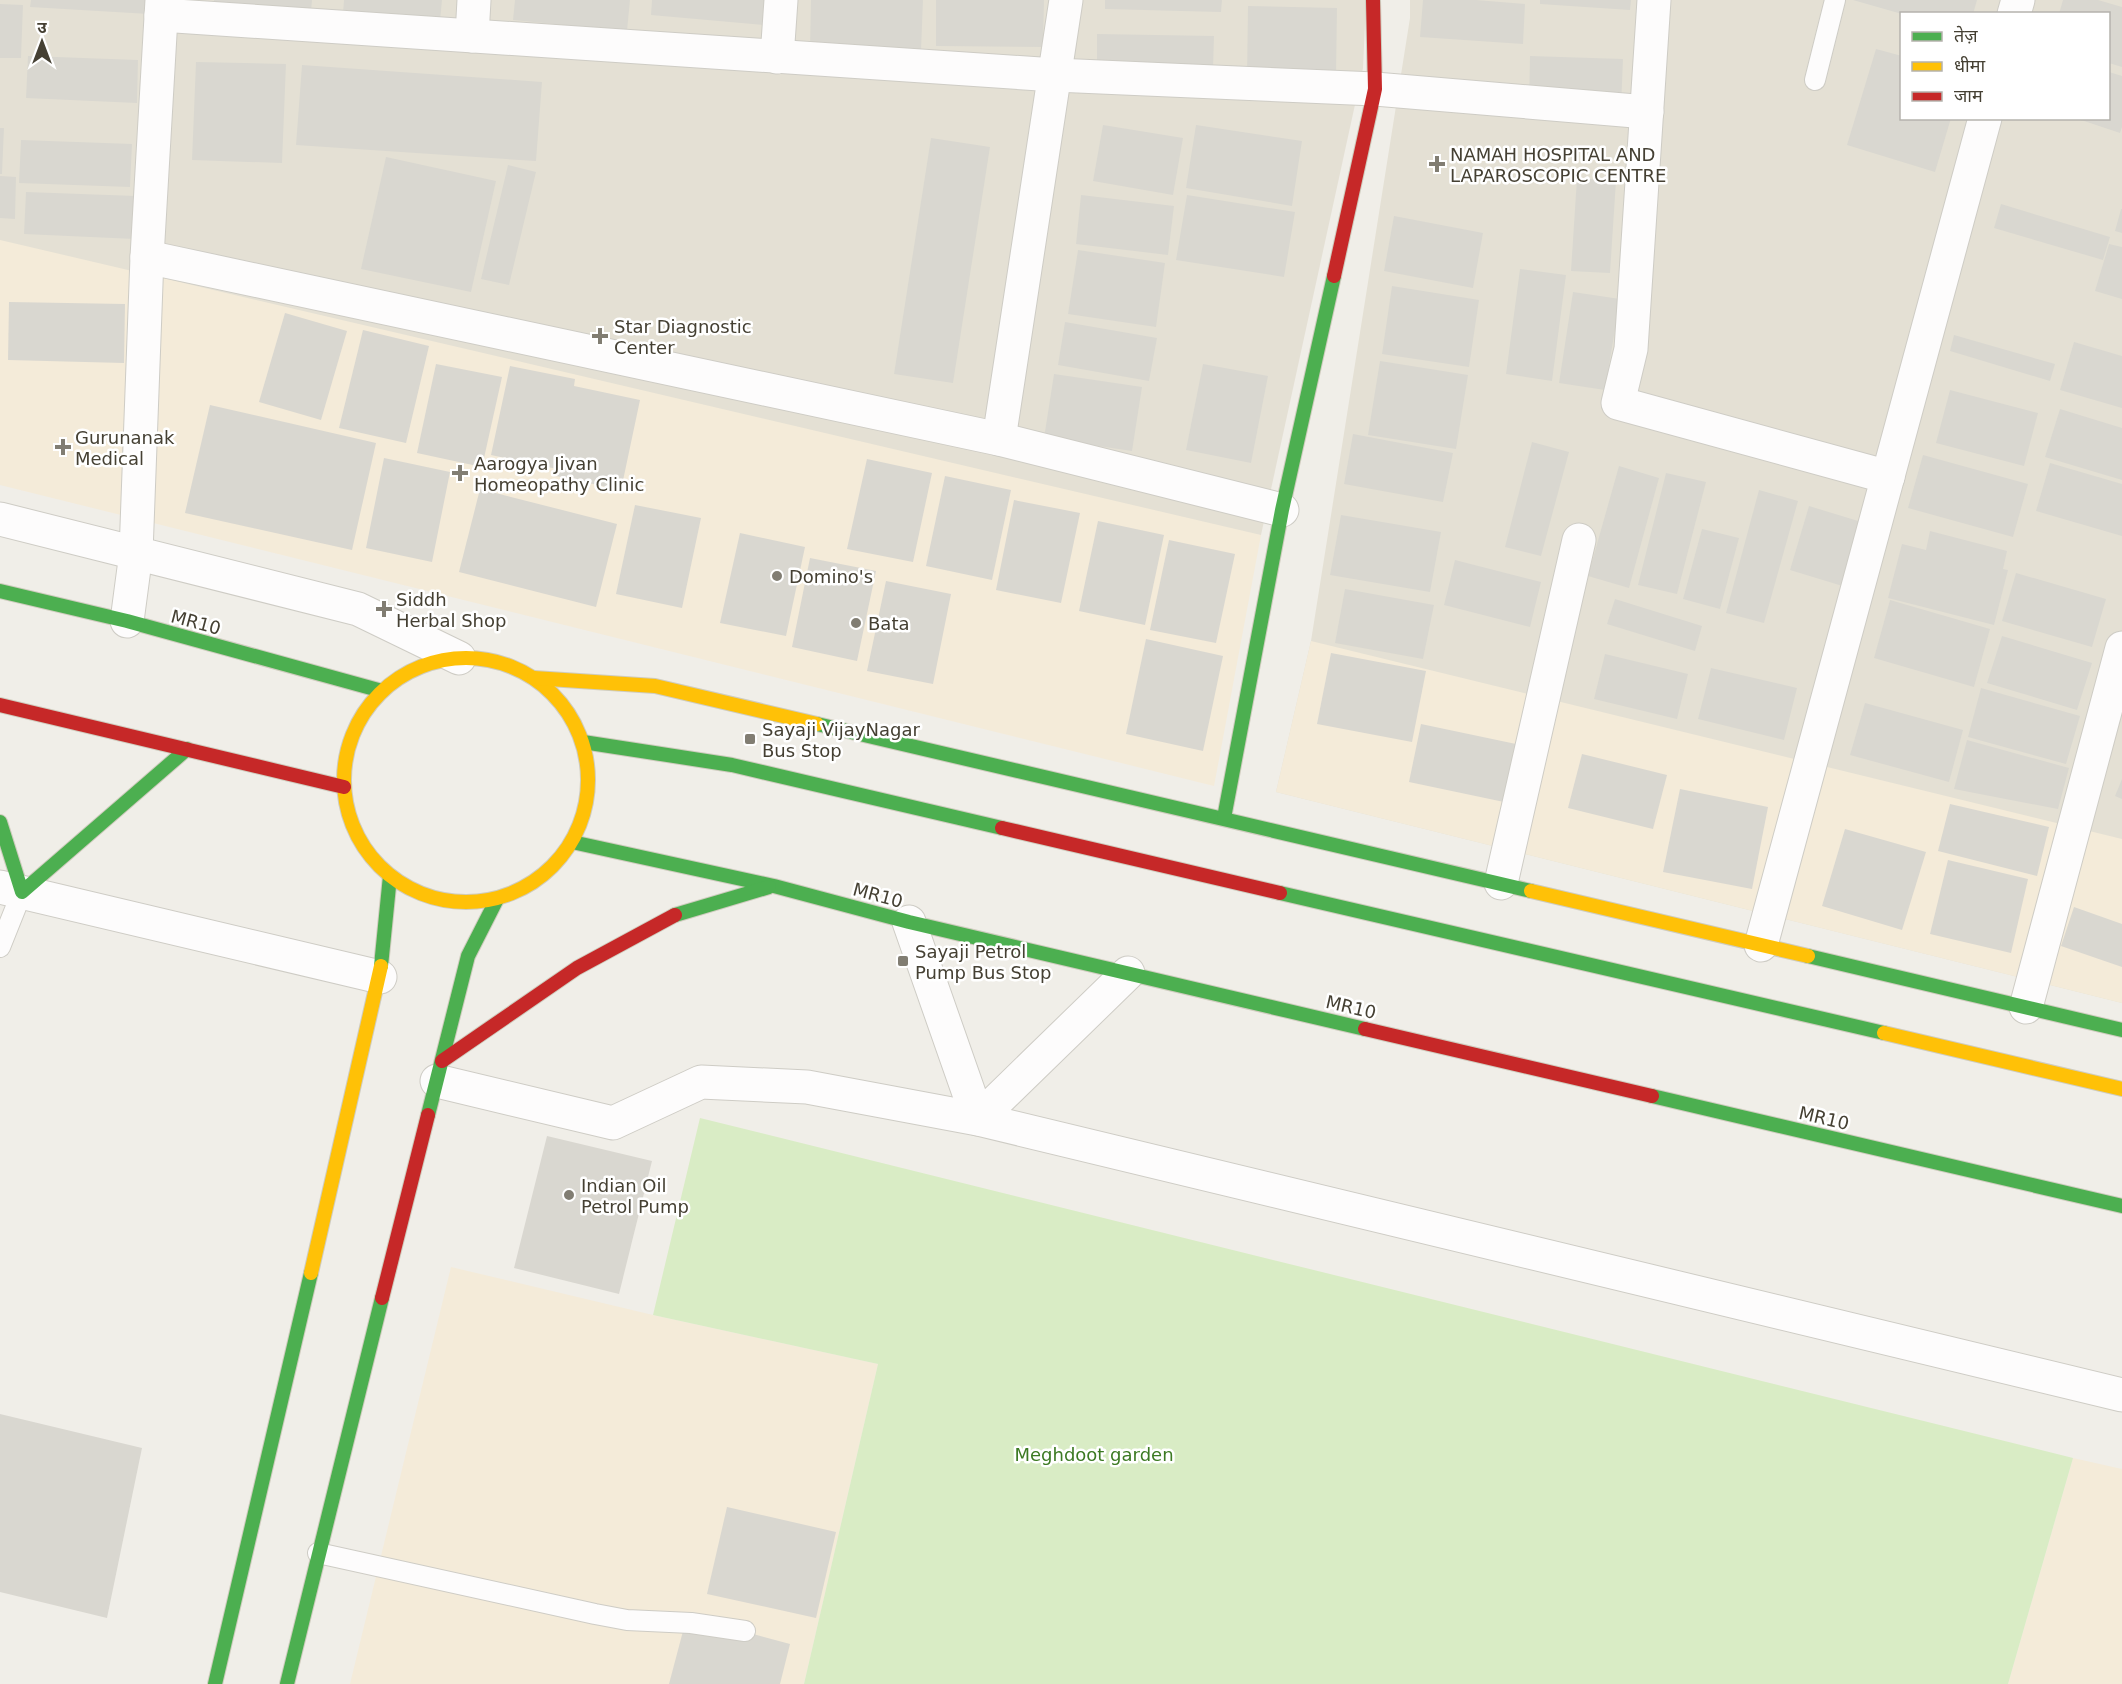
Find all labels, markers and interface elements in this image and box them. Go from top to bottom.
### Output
north arrow [12,12,72,72]
legend [1900,12,2110,120]
text: उ [37,18,47,37]
text: तेज़ [1954,25,1978,46]
text: धीमा [1954,55,1985,76]
text: जाम [1954,85,1984,106]
place label: NAMAH HOSPITAL AND LAPAROSCOPIC CENTRE [1450,144,1666,186]
marker: NAMAH HOSPITAL AND LAPAROSCOPIC CENTRE [1428,155,1446,173]
place label: Star Diagnostic Center [614,316,752,358]
marker: Star Diagnostic Center [591,327,609,345]
place label: Gurunanak Medical [75,427,175,469]
marker: Gurunanak Medical [56,440,70,454]
place label: Aarogya Jivan Homeopathy Clinic [474,453,644,495]
marker: Aarogya Jivan Homeopathy Clinic [451,464,469,482]
place label: Domino's [789,566,873,587]
marker: Domino's [770,569,784,583]
place label: Siddh Herbal Shop [396,589,506,631]
marker: Siddh Herbal Shop [377,602,391,616]
street label: MR10 [169,605,223,639]
place label: Bata [868,613,909,634]
marker: Bata [849,616,863,630]
place label: Sayaji VijayNagar Bus Stop [762,719,920,761]
marker: Sayaji VijayNagar Bus Stop [743,732,757,746]
street label: MR10 [851,878,905,912]
place label: Sayaji Petrol Pump Bus Stop [915,941,1051,983]
marker: Sayaji Petrol Pump Bus Stop [896,954,910,968]
street label: MR10 [1324,991,1378,1023]
street label: MR10 [1797,1102,1851,1134]
place label: Indian Oil Petrol Pump [581,1175,689,1217]
marker: Indian Oil Petrol Pump [562,1188,576,1202]
park label: Meghdoot garden [1014,1444,1174,1465]

